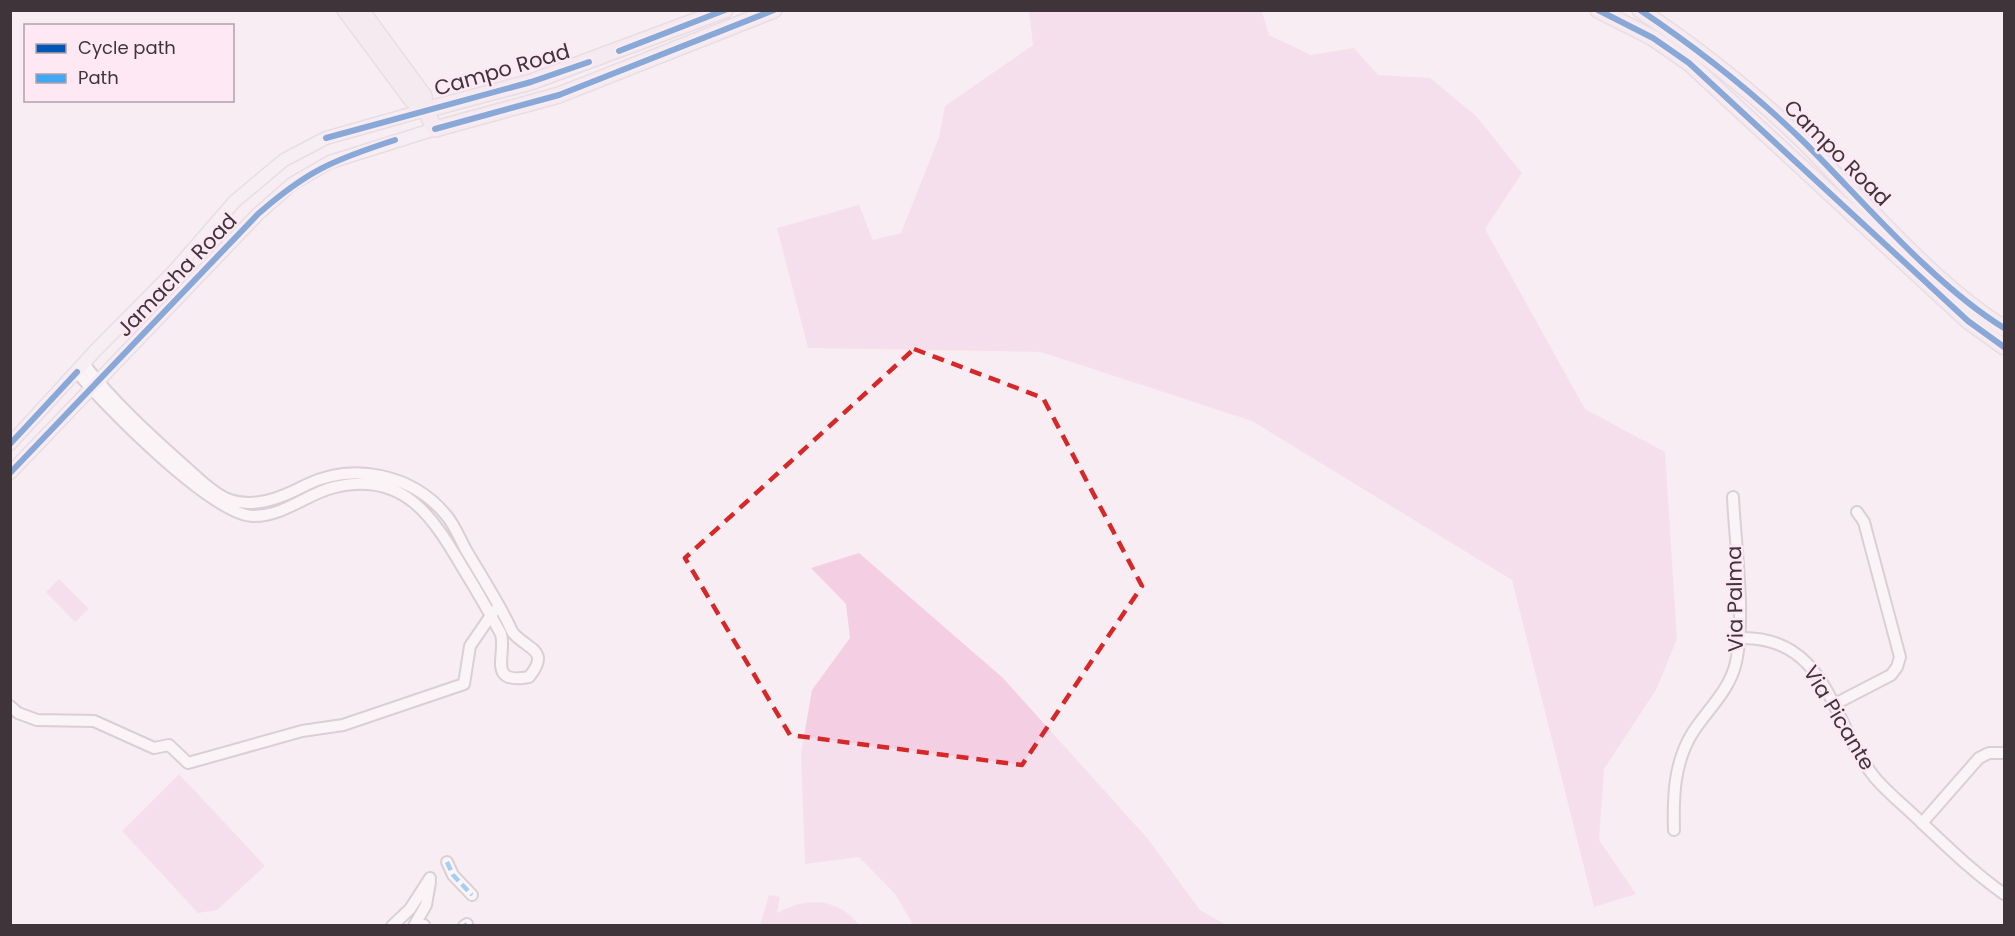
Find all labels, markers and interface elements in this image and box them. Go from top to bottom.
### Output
legend [24,24,234,102]
text: Cycle path [78,35,176,60]
street label: Campo Road [431,36,573,103]
text: Path [78,65,119,90]
street label: Campo Road [1778,93,1897,212]
street label: Jamacha Road [110,206,243,343]
street label: Via Palma [1719,546,1750,653]
street label: Via Picante [1797,660,1882,776]

